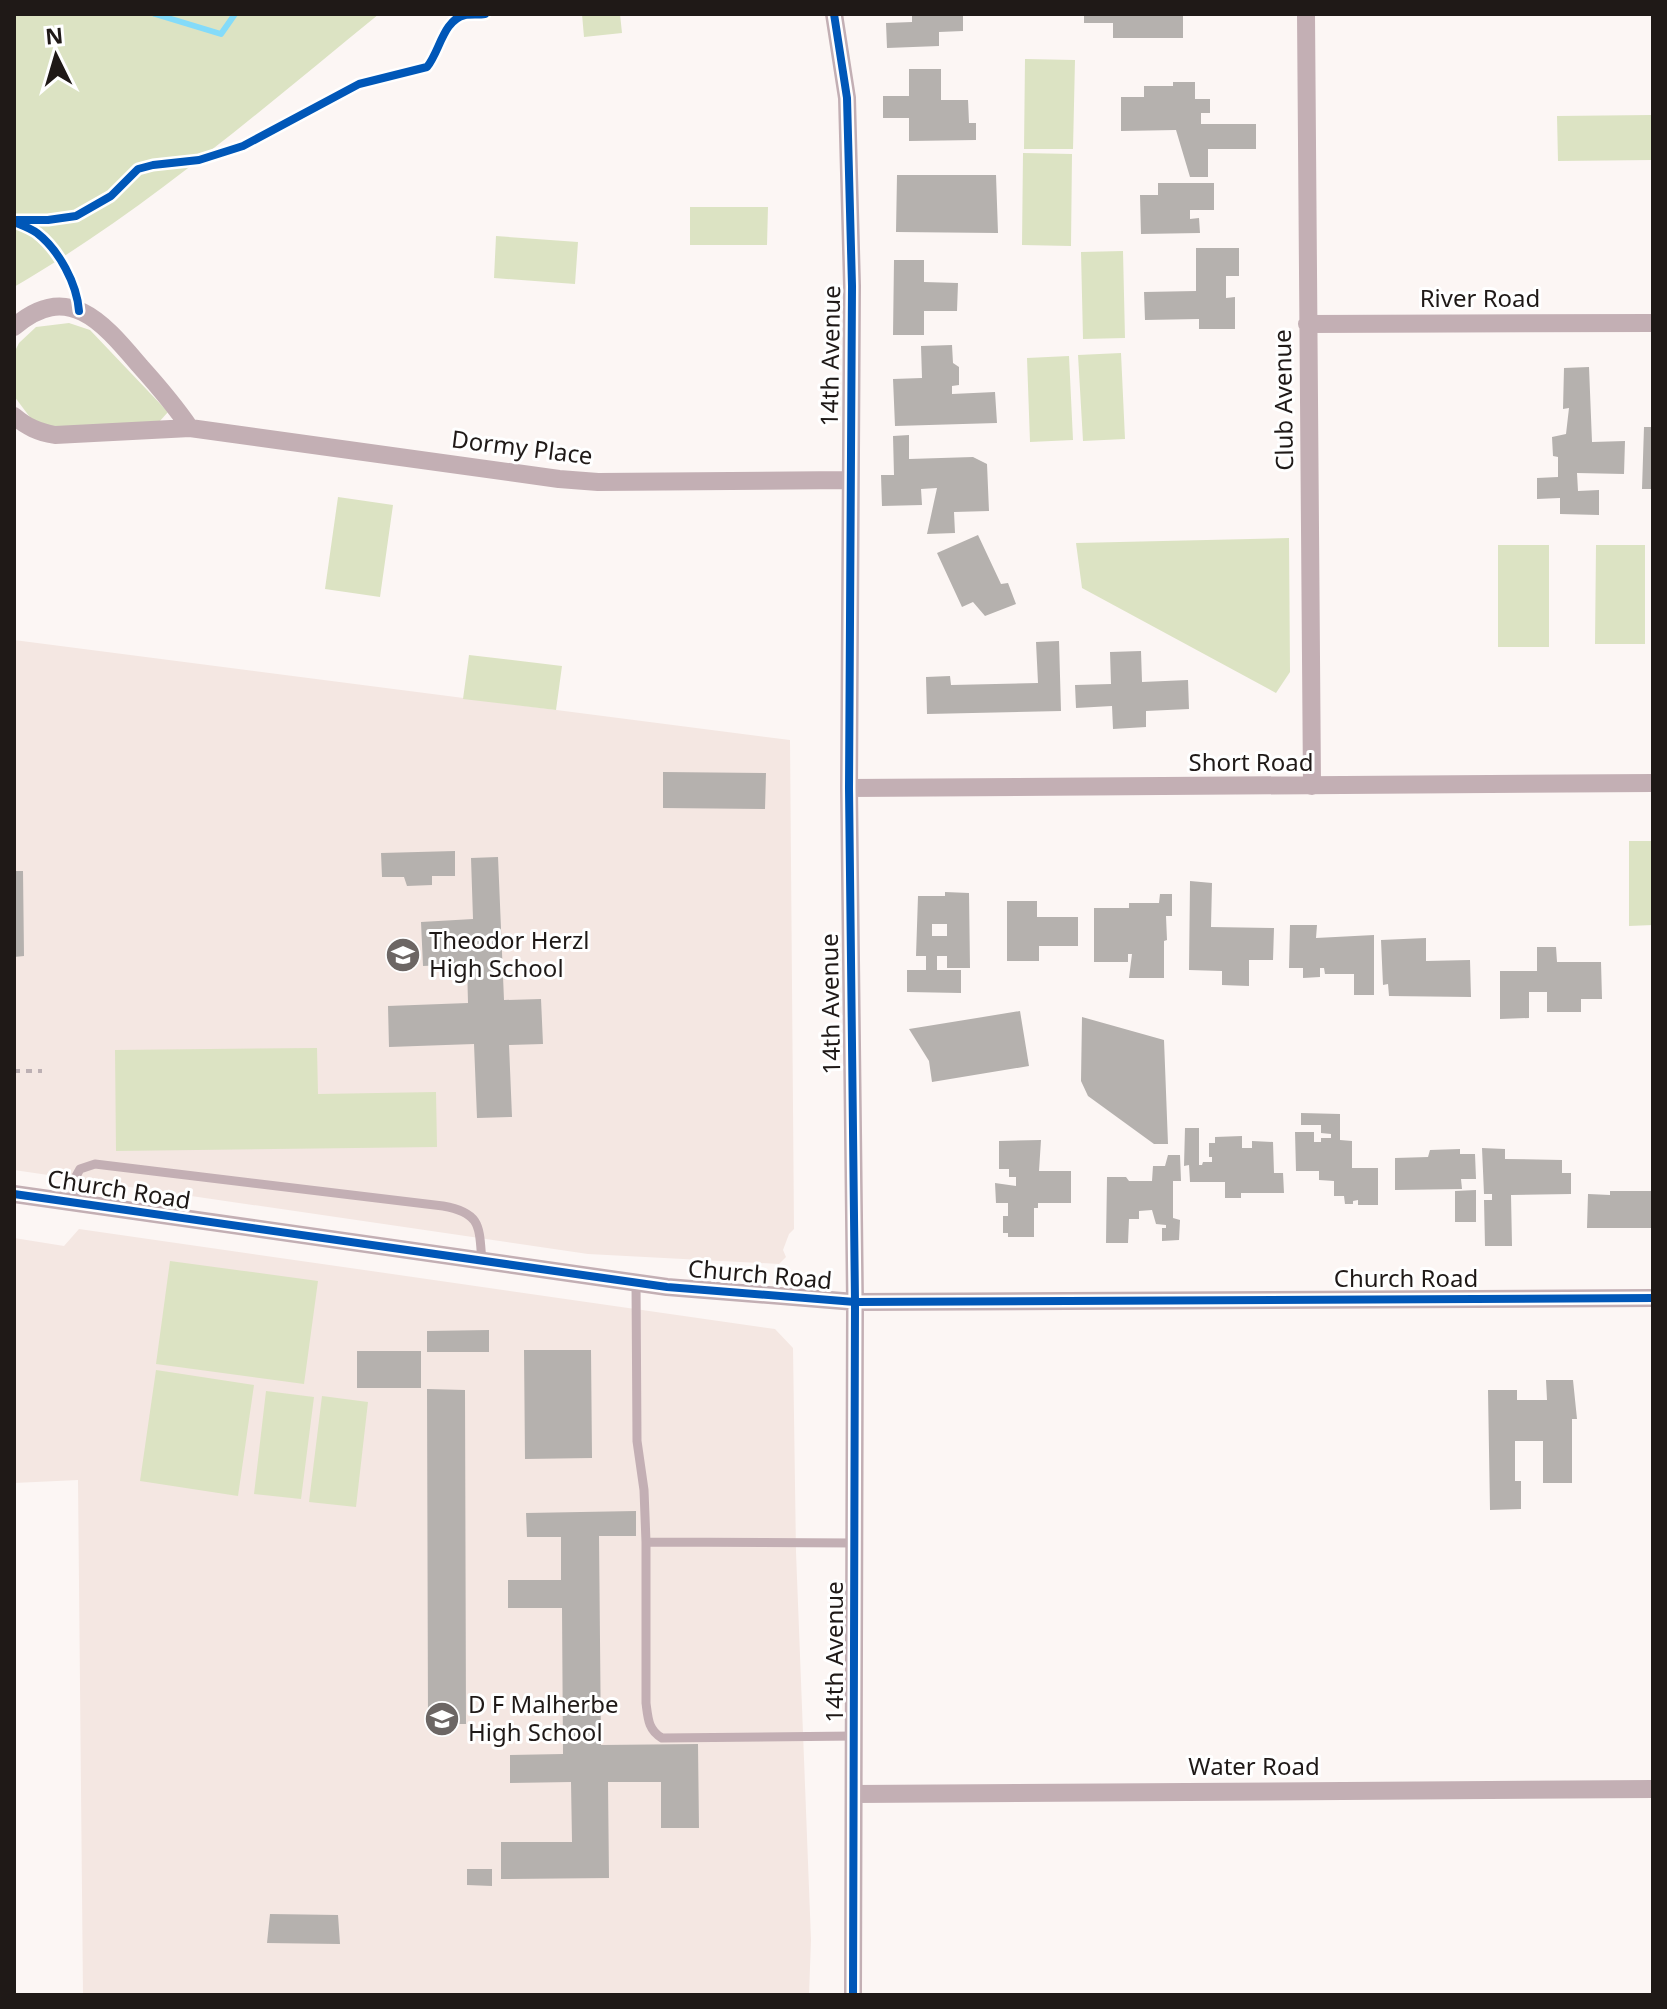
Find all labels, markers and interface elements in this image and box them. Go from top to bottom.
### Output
north arrow [16,16,96,96]
text: N [44,19,64,51]
street label: River Road [1420,281,1540,314]
street label: 14th Avenue [812,285,847,427]
street label: Club Avenue [1265,329,1300,471]
street label: Dormy Place [450,421,595,472]
street label: Short Road [1188,745,1314,778]
place label: Theodor Herzl High School [429,923,589,984]
street label: 14th Avenue [812,933,847,1075]
school or university icon: Theodor Herzl High School [384,936,422,974]
street label: Church Road [45,1161,193,1216]
street label: Church Road [687,1251,834,1296]
street label: Church Road [1334,1261,1478,1294]
street label: 14th Avenue [817,1581,850,1723]
place label: D F Malherbe High School [468,1687,618,1748]
school or university icon: D F Malherbe High School [423,1700,461,1738]
street label: Water Road [1188,1749,1320,1782]

